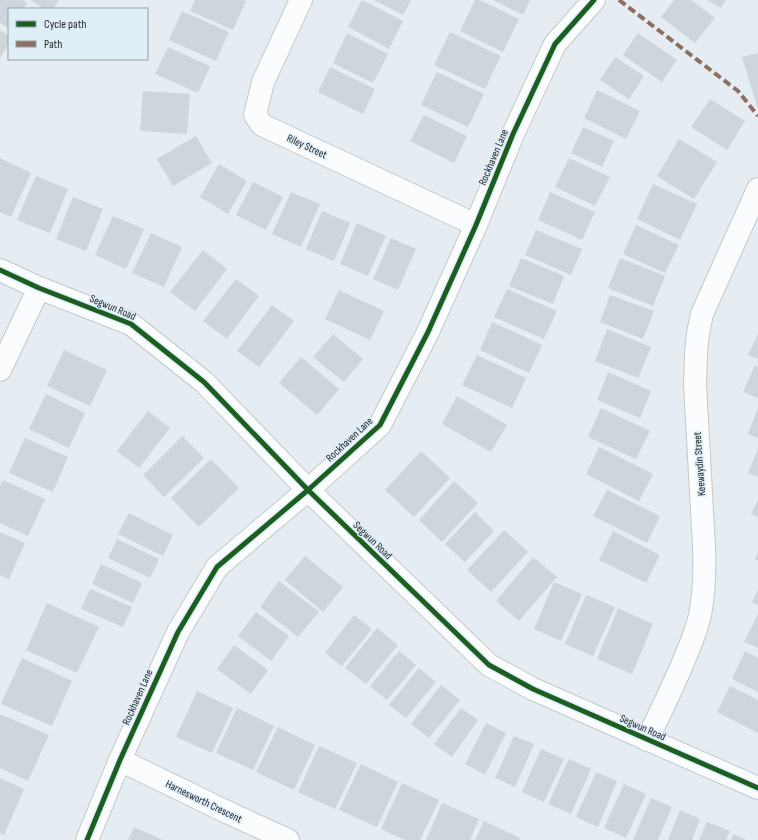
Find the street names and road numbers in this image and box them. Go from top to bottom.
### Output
street label: Rockhaven Lane [476,127,511,187]
street label: Riley Street [285,132,329,162]
street label: Segwun Road [88,292,138,323]
street label: Rockhaven Lane [323,414,376,464]
street label: Keewaydin Street [691,431,708,496]
street label: Segwun Road [351,519,395,562]
street label: Rockhaven Lane [119,667,155,727]
street label: Segwun Road [618,712,668,744]
street label: Harnesworth Crescent [163,777,245,826]

